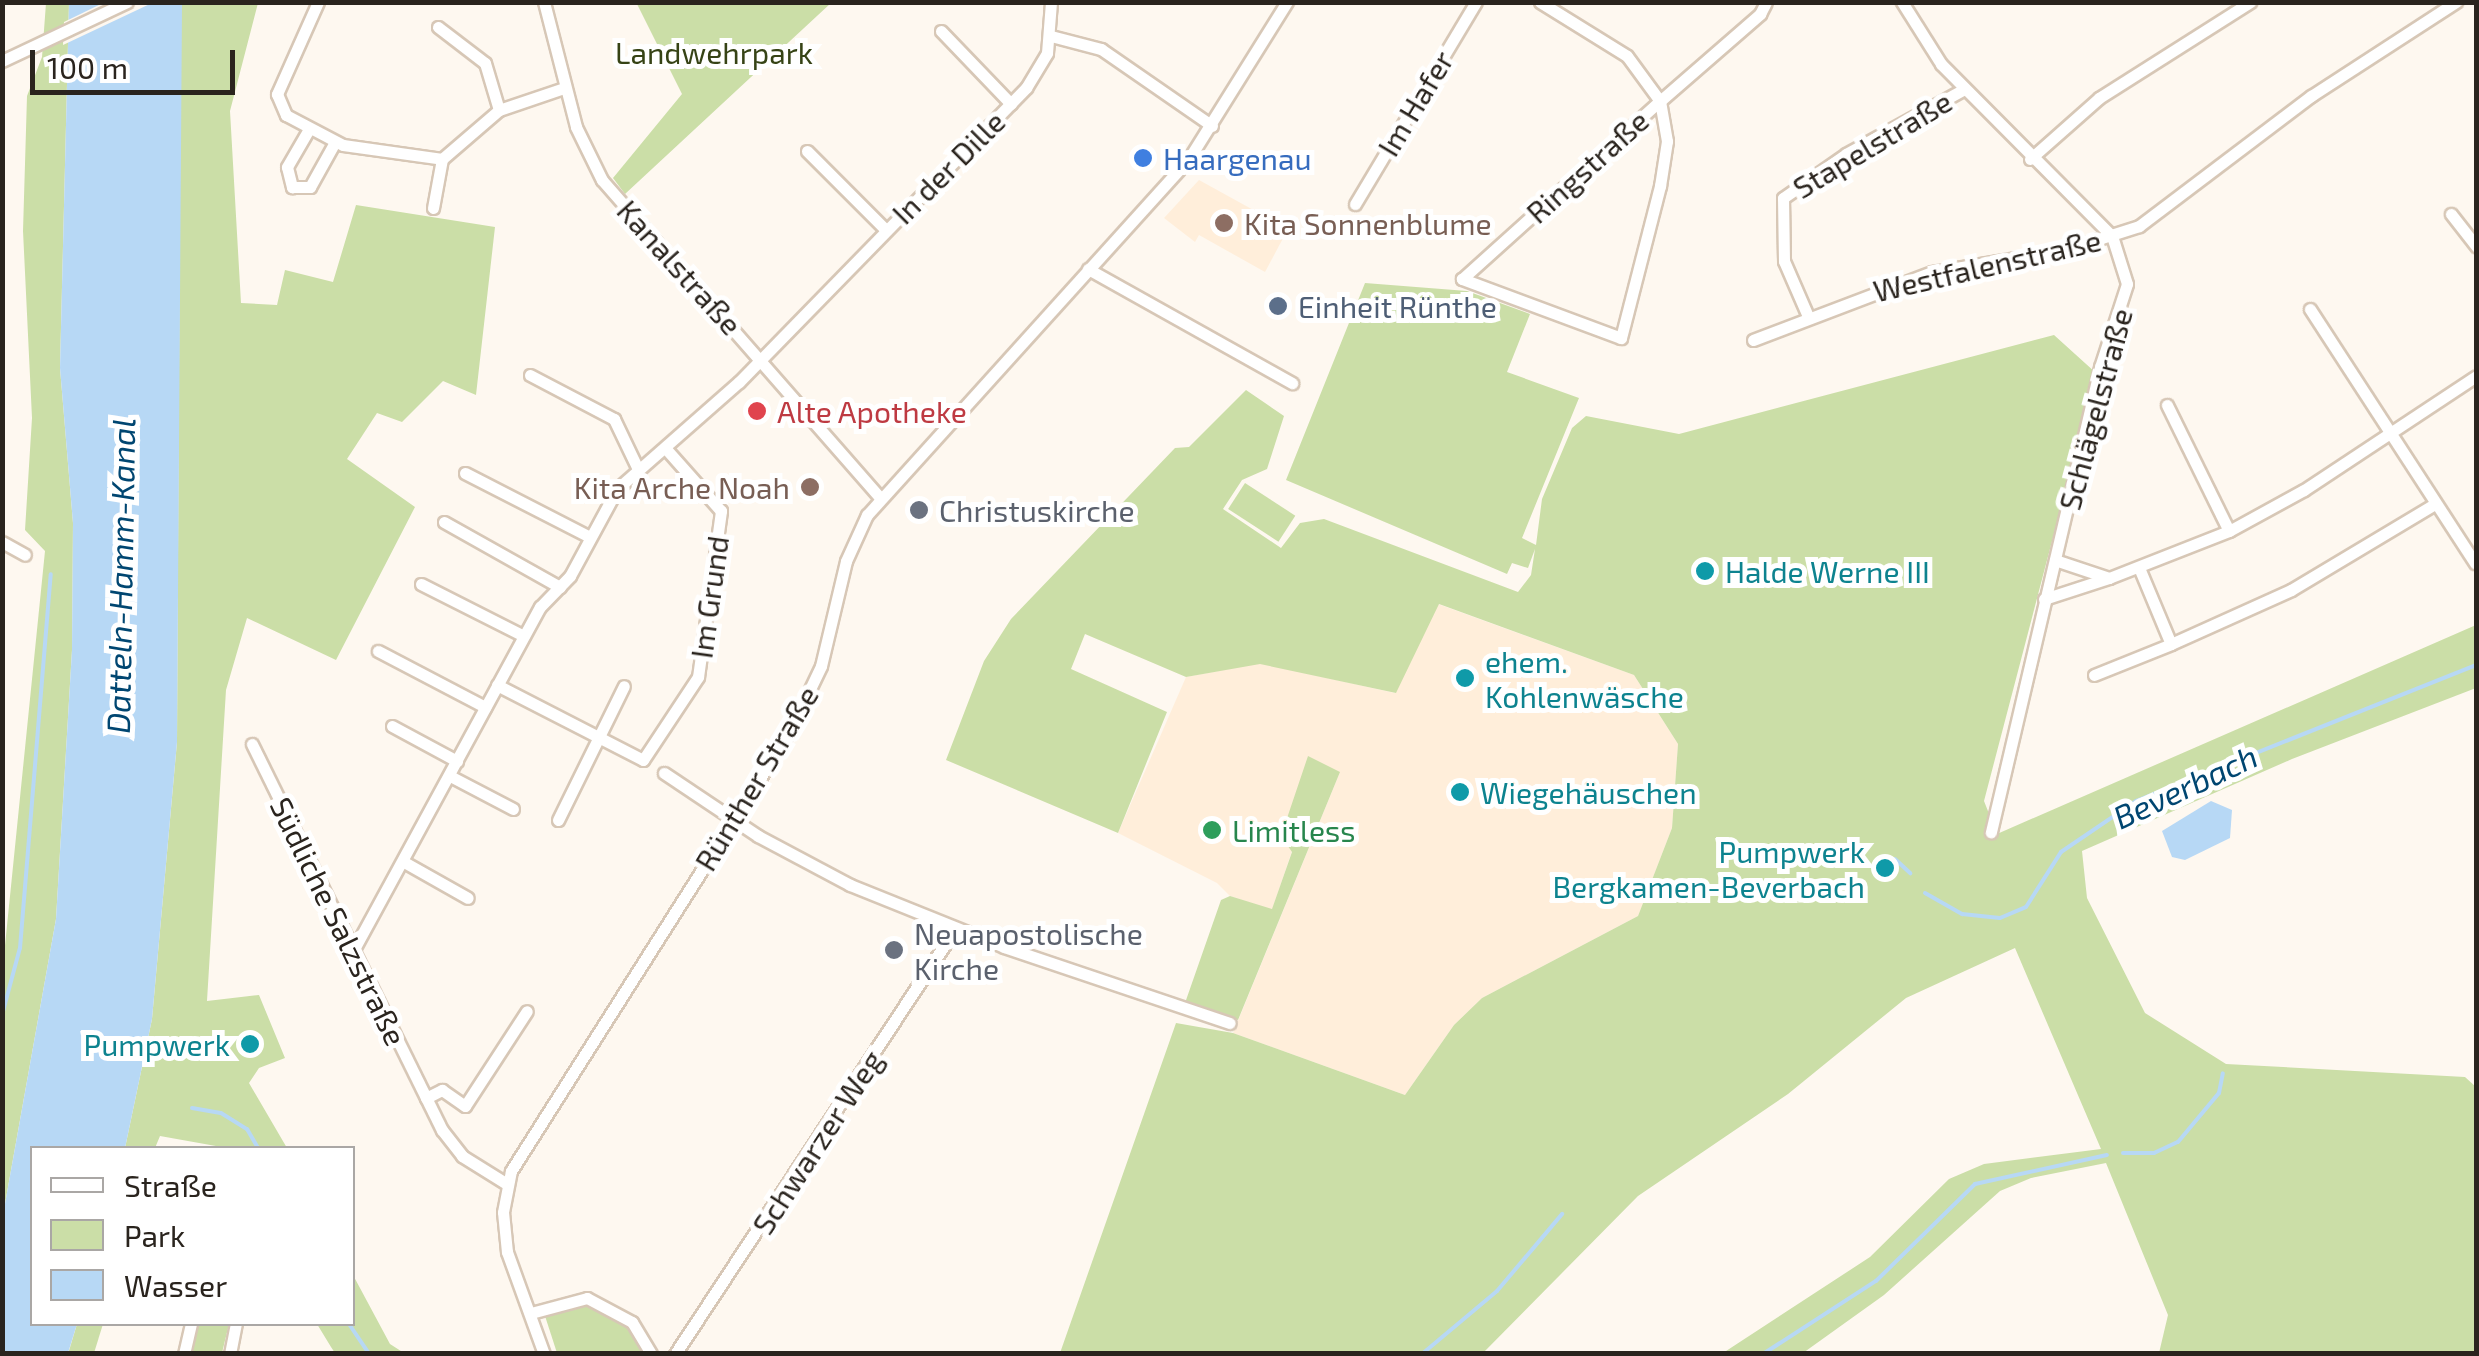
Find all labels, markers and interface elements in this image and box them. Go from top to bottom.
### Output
scale bar [35,30,240,92]
park label: Landwehrpark [615,34,813,70]
street label: Im Hafer [1370,44,1460,162]
text: 100 m [47,49,128,85]
street label: Stapelstraße [1786,83,1958,205]
street label: Ringstraße [1519,102,1655,230]
street label: In der Dille [884,103,1012,231]
place label: Haargenau [1163,140,1312,176]
marker: Haargenau [1132,147,1154,169]
street label: Kanalstraße [610,192,750,342]
place label: Kita Sonnenblume [1244,205,1492,241]
marker: Kita Sonnenblume [1213,212,1235,234]
street label: Westfalenstraße [1870,221,2104,309]
place label: Einheit Rünthe [1298,288,1497,324]
marker: Einheit Rünthe [1267,295,1289,317]
street label: Schlägelstraße [2051,304,2139,514]
place label: Alte Apotheke [777,393,968,429]
marker: Alte Apotheke [746,400,768,422]
water label: Datteln-Hamm-Kanal [98,418,142,734]
place label: Kita Arche Noah [573,469,790,505]
marker: Kita Arche Noah [799,476,821,498]
place label: Christuskirche [939,492,1135,528]
marker: Christuskirche [908,499,930,521]
street label: Im Grund [683,533,735,661]
place label: Halde Werne III [1725,553,1930,589]
marker: Halde Werne III [1694,560,1716,582]
place label: ehem. Kohlenwäsche [1485,643,1684,714]
marker: ehem. Kohlenwäsche [1454,667,1476,689]
street label: Rünther Straße [687,679,825,877]
water label: Beverbach [2107,736,2263,836]
place label: Wiegehäuschen [1480,774,1697,810]
marker: Wiegehäuschen [1449,781,1471,803]
street label: Südliche Salzstraße [263,791,415,1051]
place label: Limitless [1232,812,1356,848]
marker: Limitless [1201,819,1223,841]
place label: Pumpwerk Bergkamen-Beverbach [1552,833,1865,904]
marker: Pumpwerk Bergkamen-Beverbach [1874,857,1896,879]
place label: Neuapostolische Kirche [914,915,1143,986]
marker: Neuapostolische Kirche [883,939,905,961]
place label: Pumpwerk [84,1026,230,1062]
marker: Pumpwerk [239,1033,261,1055]
street label: Schwarzer Weg [744,1043,890,1241]
legend [30,1146,355,1326]
text: Straße [124,1167,217,1203]
text: Park [124,1217,185,1253]
text: Wasser [124,1267,227,1303]

